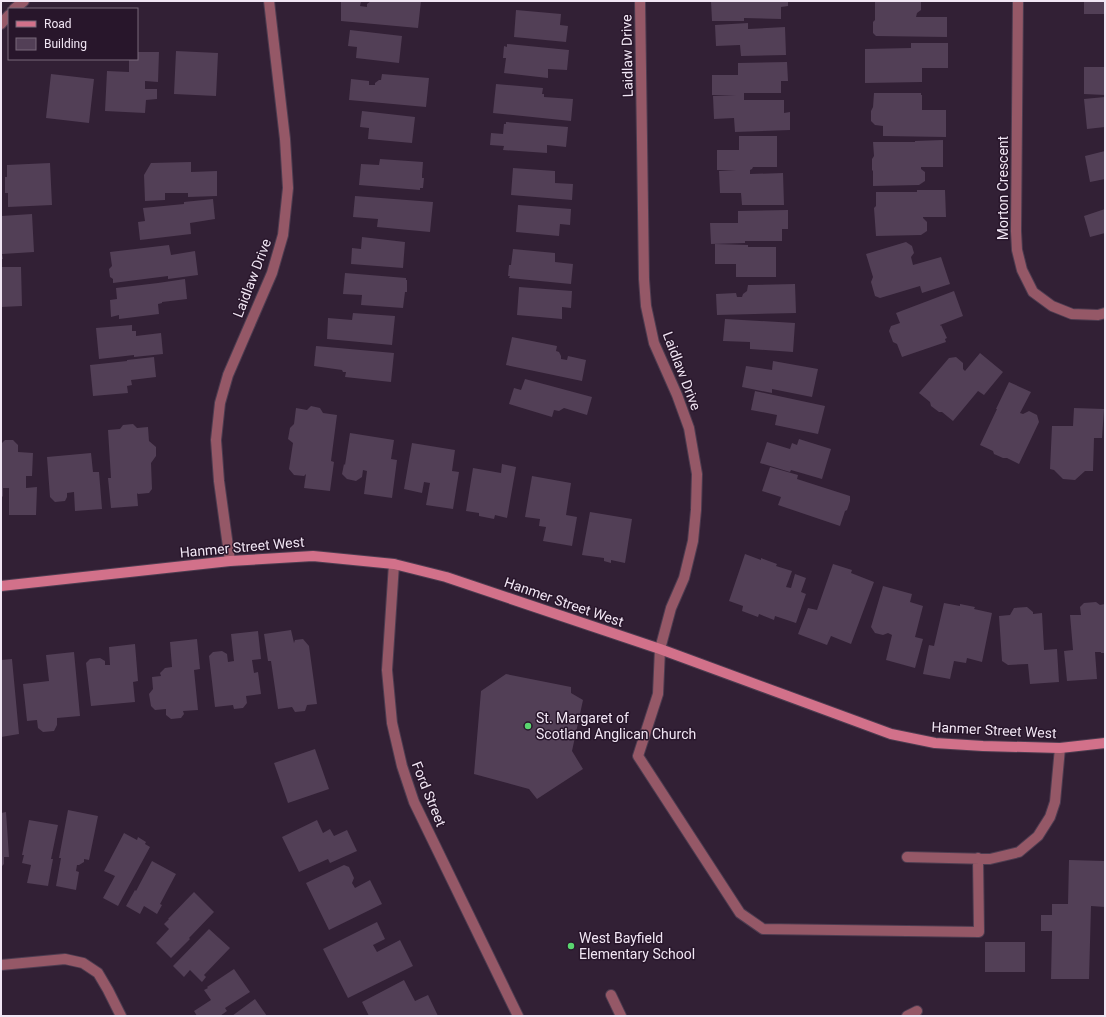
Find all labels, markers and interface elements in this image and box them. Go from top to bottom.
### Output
legend [8,8,138,60]
street label: Laidlaw Drive [618,14,636,98]
text: Road [44,17,72,31]
text: Building [44,37,87,51]
street label: Morton Crescent [995,135,1011,240]
street label: Laidlaw Drive [230,236,274,320]
street label: Laidlaw Drive [660,329,704,413]
street label: Hanmer Street West [179,534,305,560]
street label: Hanmer Street West [502,574,626,630]
place label: St. Margaret of Scotland Anglican Church [536,710,696,742]
street label: Hanmer Street West [931,719,1057,741]
marker: St. Margaret of Scotland Anglican Church [523,721,533,731]
street label: Ford Street [409,759,449,829]
place label: West Bayfield Elementary School [579,930,695,962]
marker: West Bayfield Elementary School [566,941,576,951]

